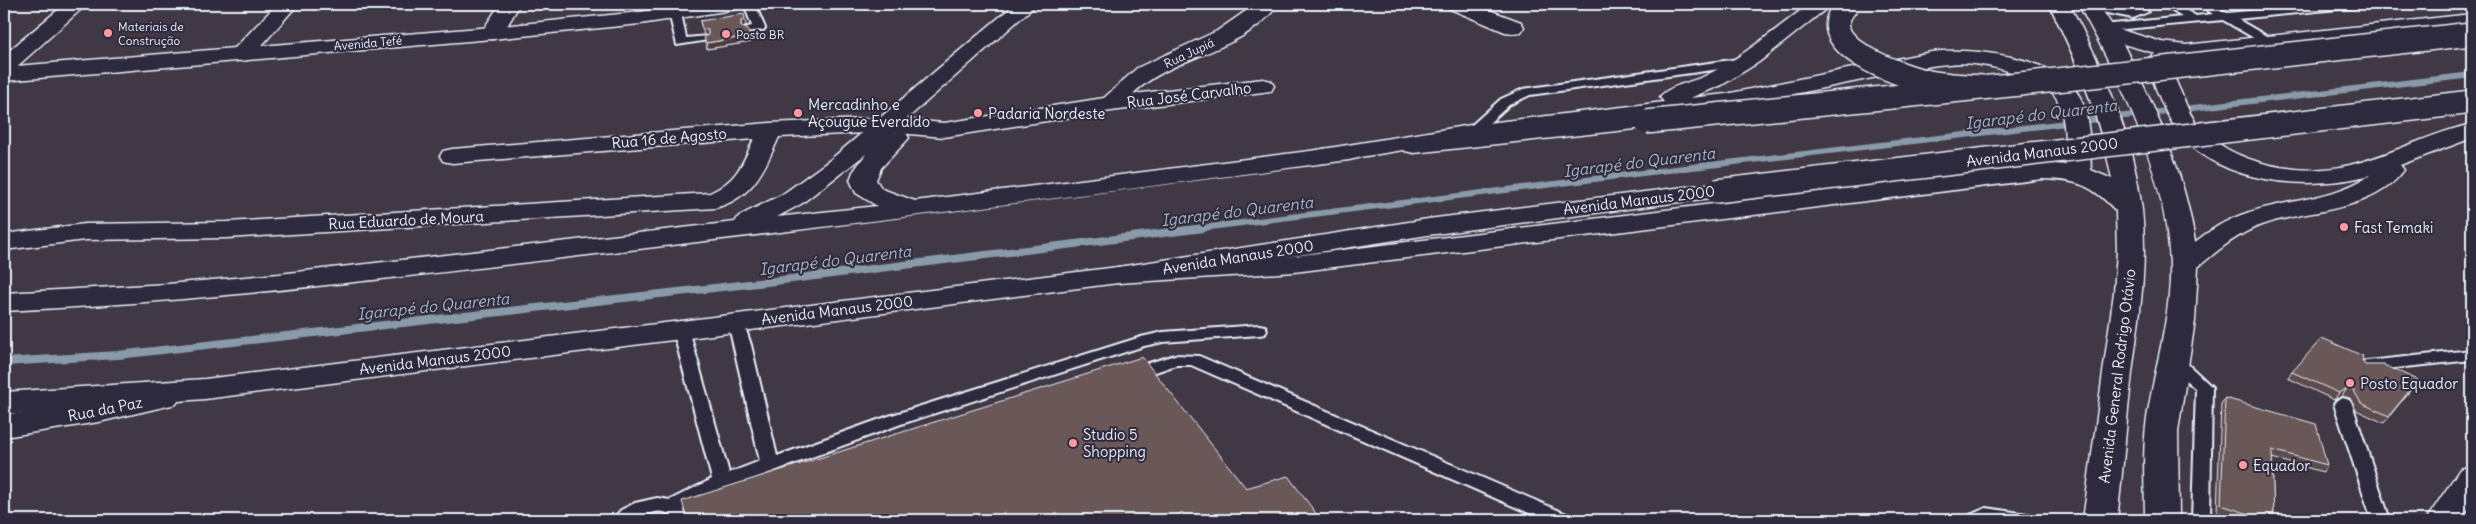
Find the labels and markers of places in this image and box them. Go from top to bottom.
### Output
place label: Materiais de Construção [118,19,184,48]
marker: Materiais de Construção [102,27,114,39]
place label: Posto BR [736,27,785,42]
marker: Posto BR [720,28,732,40]
place label: Mercadinho e Açougue Everaldo [808,95,930,131]
place label: Padaria Nordeste [988,104,1105,123]
marker: Mercadinho e Açougue Everaldo [792,107,804,119]
marker: Padaria Nordeste [972,107,984,119]
place label: Fast Temaki [2354,218,2433,237]
marker: Fast Temaki [2338,221,2350,233]
place label: Posto Equador [2360,374,2458,393]
marker: Posto Equador [2344,377,2356,389]
place label: Studio 5 Shopping [1083,425,1146,461]
marker: Studio 5 Shopping [1067,437,1079,449]
place label: Equador [2253,456,2310,475]
marker: Equador [2237,459,2249,471]

